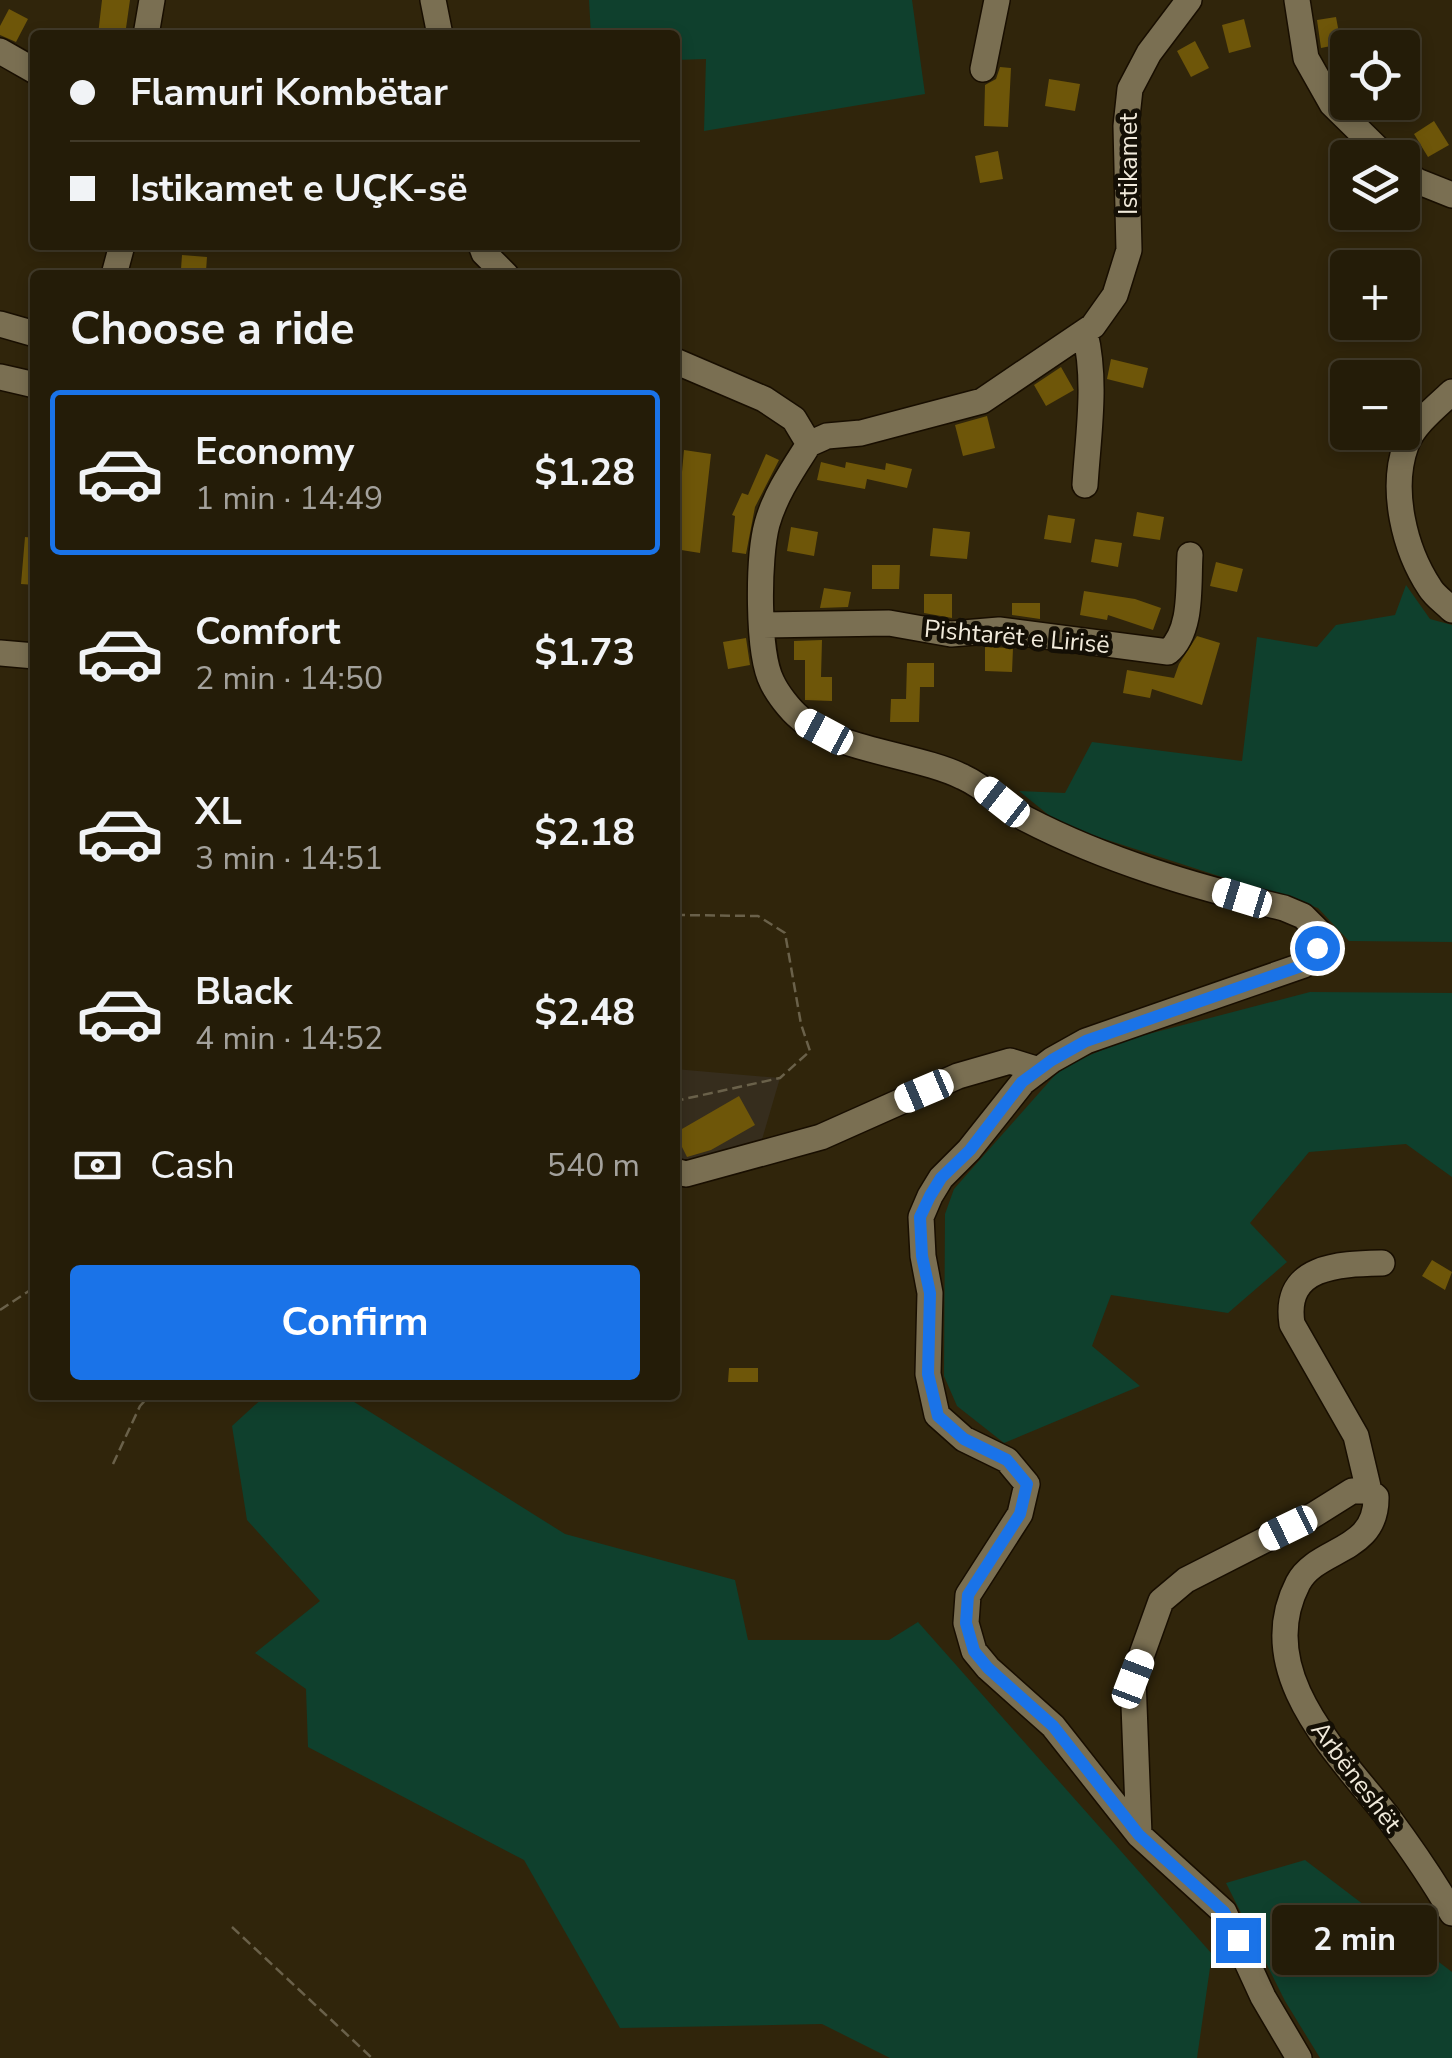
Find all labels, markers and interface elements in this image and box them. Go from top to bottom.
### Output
map controls [1330,30,1420,450]
button: locate [1330,30,1420,120]
text: Flamuri Kombëtar [130,67,448,118]
street label: Istikamet [1112,113,1146,215]
button: layers [1330,140,1420,230]
text: Istikamet e UÇK-së [130,163,467,214]
button: + [1330,250,1420,340]
text: Choose a ride [70,299,355,360]
button: − [1330,360,1420,450]
text: Economy [195,426,354,477]
icon: car [75,428,165,518]
text: $1.28 [534,447,635,498]
text: 1 min · 14:49 [195,477,383,520]
text: Comfort [195,606,340,657]
icon: car [75,608,165,698]
street label: Pishtarët e Lirisë [923,612,1111,662]
text: $1.73 [534,627,635,678]
text: 2 min · 14:50 [195,657,383,700]
car [790,705,858,759]
car [969,772,1035,832]
text: XL [195,786,242,837]
icon: car [75,788,165,878]
text: $2.18 [534,807,635,858]
text: 3 min · 14:51 [195,837,383,880]
car [1209,875,1275,921]
route start [1295,926,1340,971]
text: Black [195,966,292,1017]
icon: car [75,968,165,1058]
text: $2.48 [534,987,635,1038]
text: 4 min · 14:52 [195,1017,383,1060]
car [891,1065,957,1117]
icon: cash [70,1138,125,1193]
text: Cash [150,1140,235,1191]
text: 540 m [547,1144,640,1187]
button: Confirm [70,1265,640,1380]
car [1254,1501,1322,1555]
car [1108,1646,1158,1712]
street label: Arbëneshët [1303,1715,1409,1840]
callout: 2 min [1273,1905,1438,1975]
route end [1216,1918,1261,1963]
text: 2 min [1313,1918,1396,1961]

